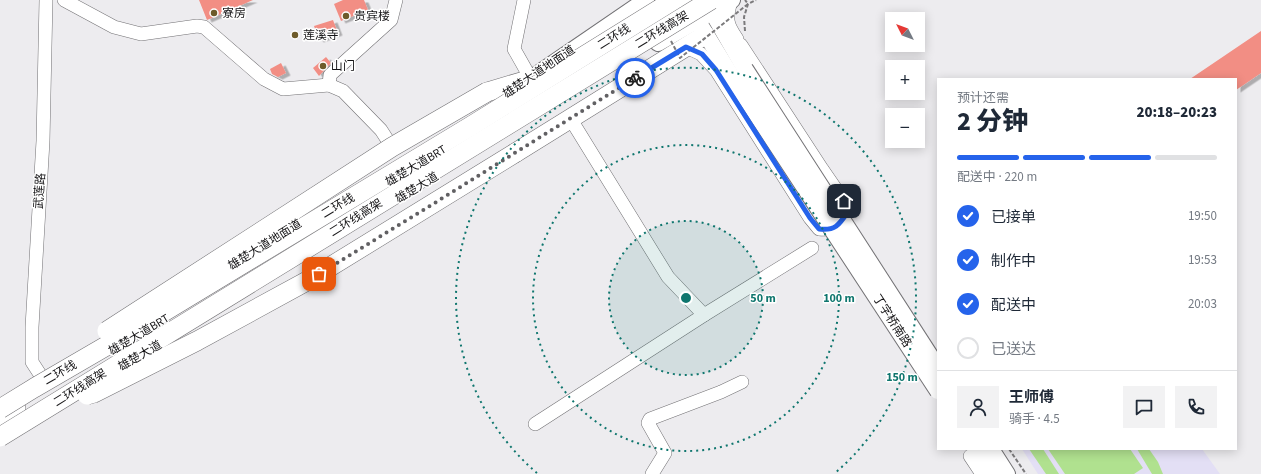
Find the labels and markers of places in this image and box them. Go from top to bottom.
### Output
place label: 寮房 [222,5,246,22]
marker: 寮房 [209,8,219,18]
place label: 贵宾楼 [354,8,390,25]
marker: 贵宾楼 [341,11,351,21]
place label: 莲溪寺 [303,27,339,44]
marker: 莲溪寺 [290,30,300,40]
place label: 山门 [331,58,355,75]
marker: 山门 [318,61,328,71]
pin [827,184,861,218]
pin [302,257,336,291]
centre of rings [679,291,693,305]

